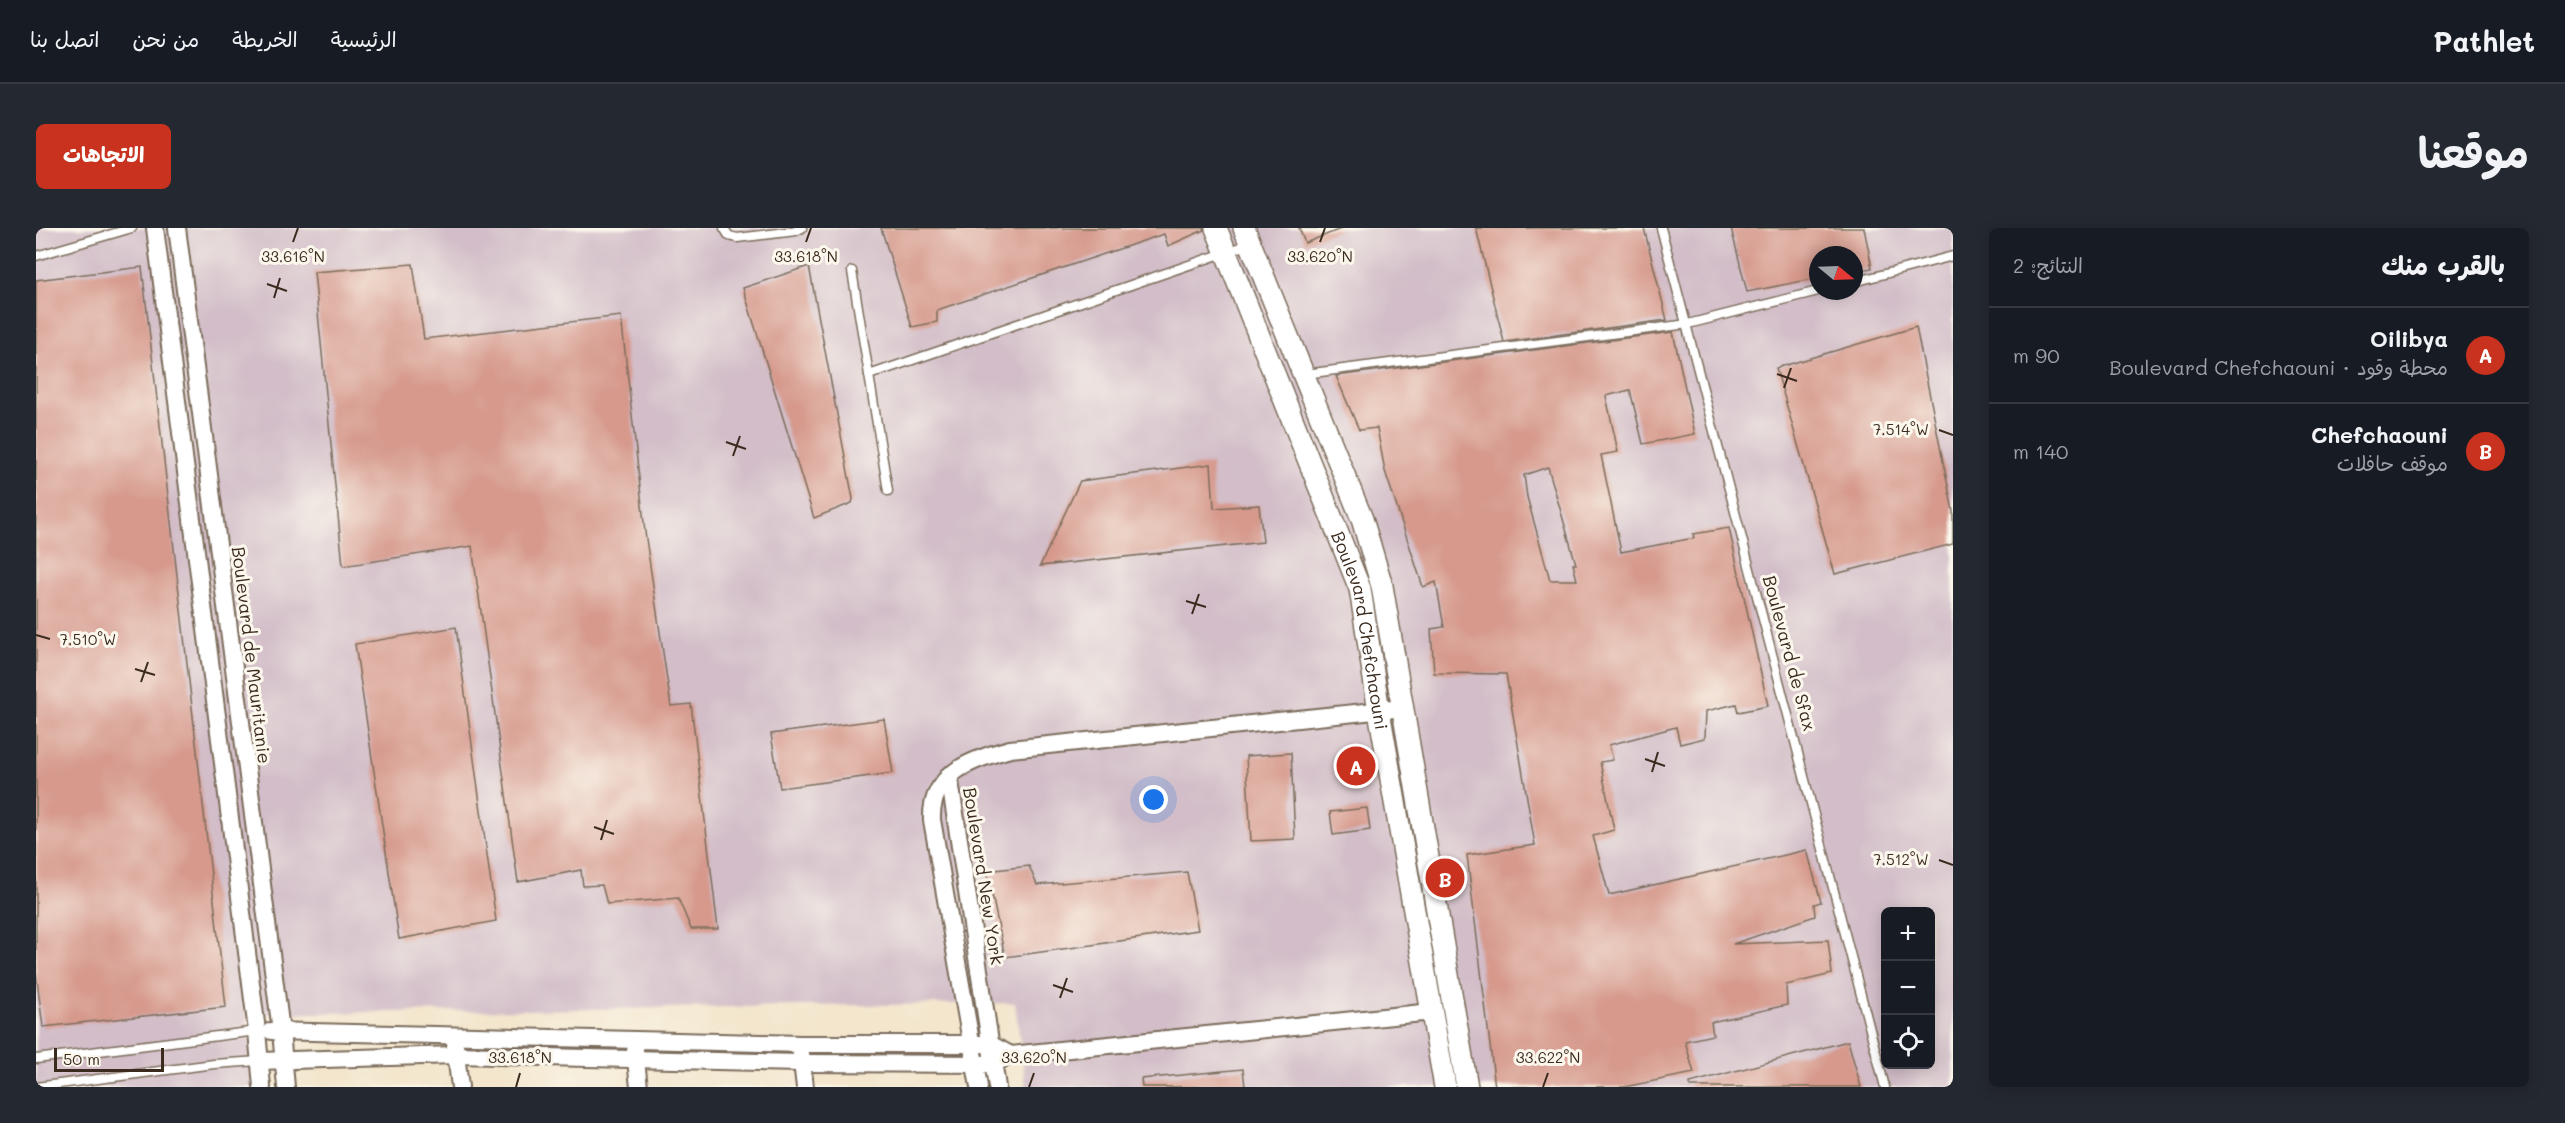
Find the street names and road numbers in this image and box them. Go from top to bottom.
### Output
street label: Boulevard Chefchaouni [1326,527,1394,731]
street label: Boulevard de Mauritanie [227,545,277,765]
street label: Boulevard de Sfax [1758,573,1822,733]
street label: Boulevard New York [958,785,1010,967]

